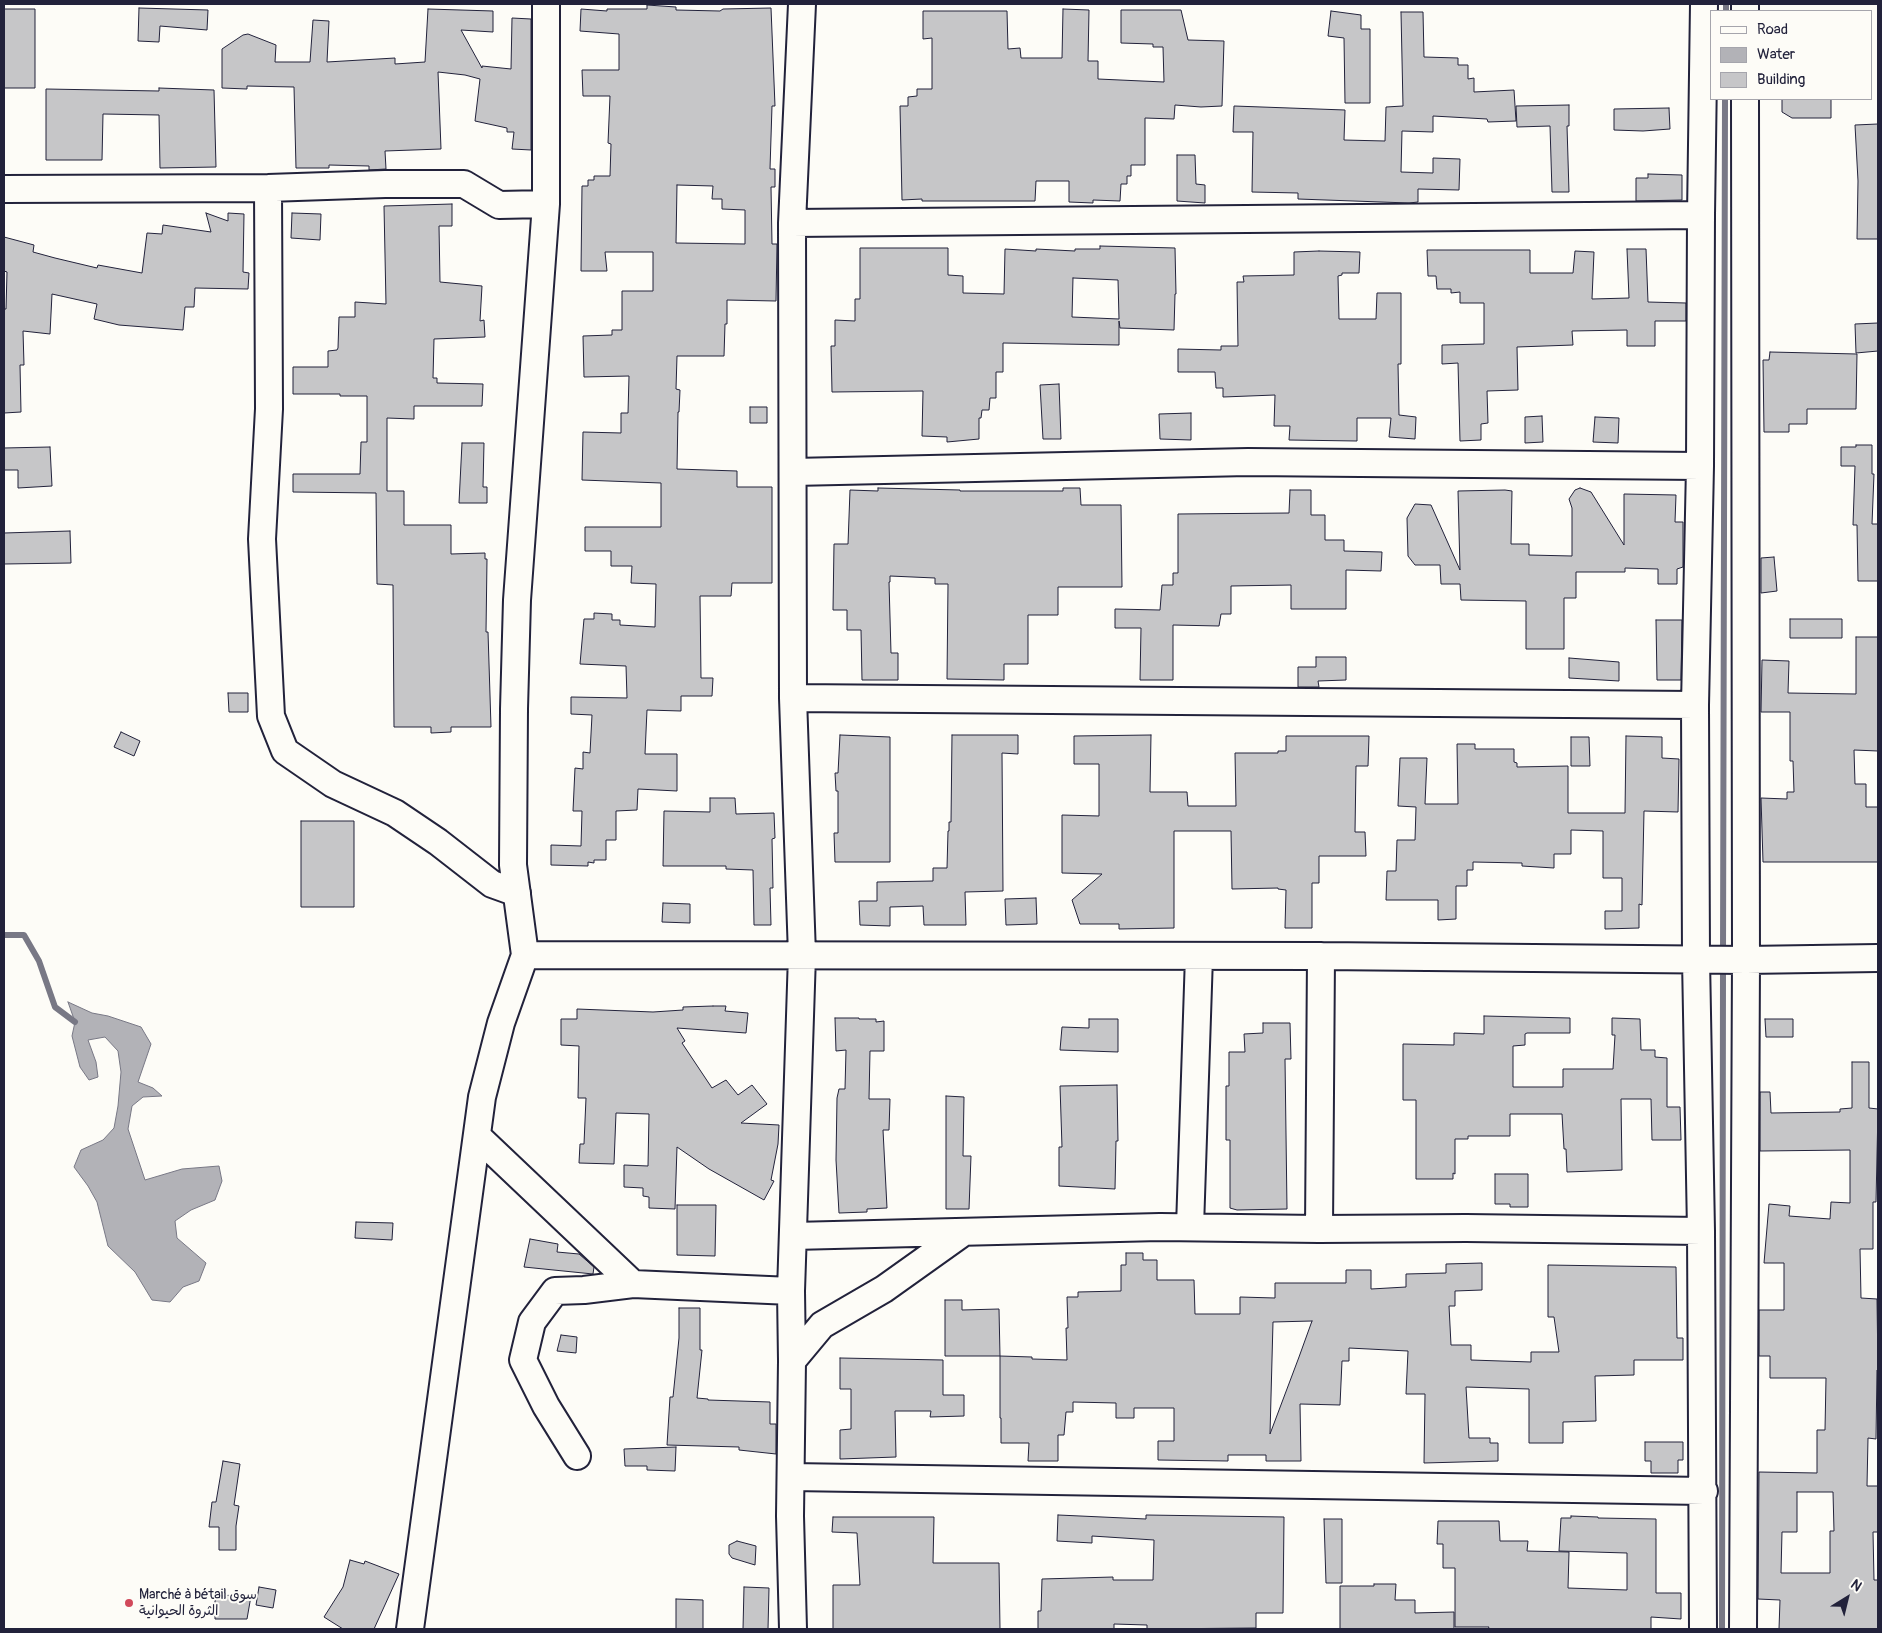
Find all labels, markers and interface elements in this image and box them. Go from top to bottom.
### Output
legend [1710,10,1872,100]
text: Road [1757,20,1788,39]
text: Water [1757,45,1795,64]
text: Building [1757,70,1805,89]
north arrow [1822,1573,1872,1623]
text: N [1847,1576,1865,1595]
place label: Marché à bétail سوق الثروة الحيوانية [139,1587,257,1620]
marker: Marché à bétail سوق الثروة الحيوانية [123,1597,135,1609]

